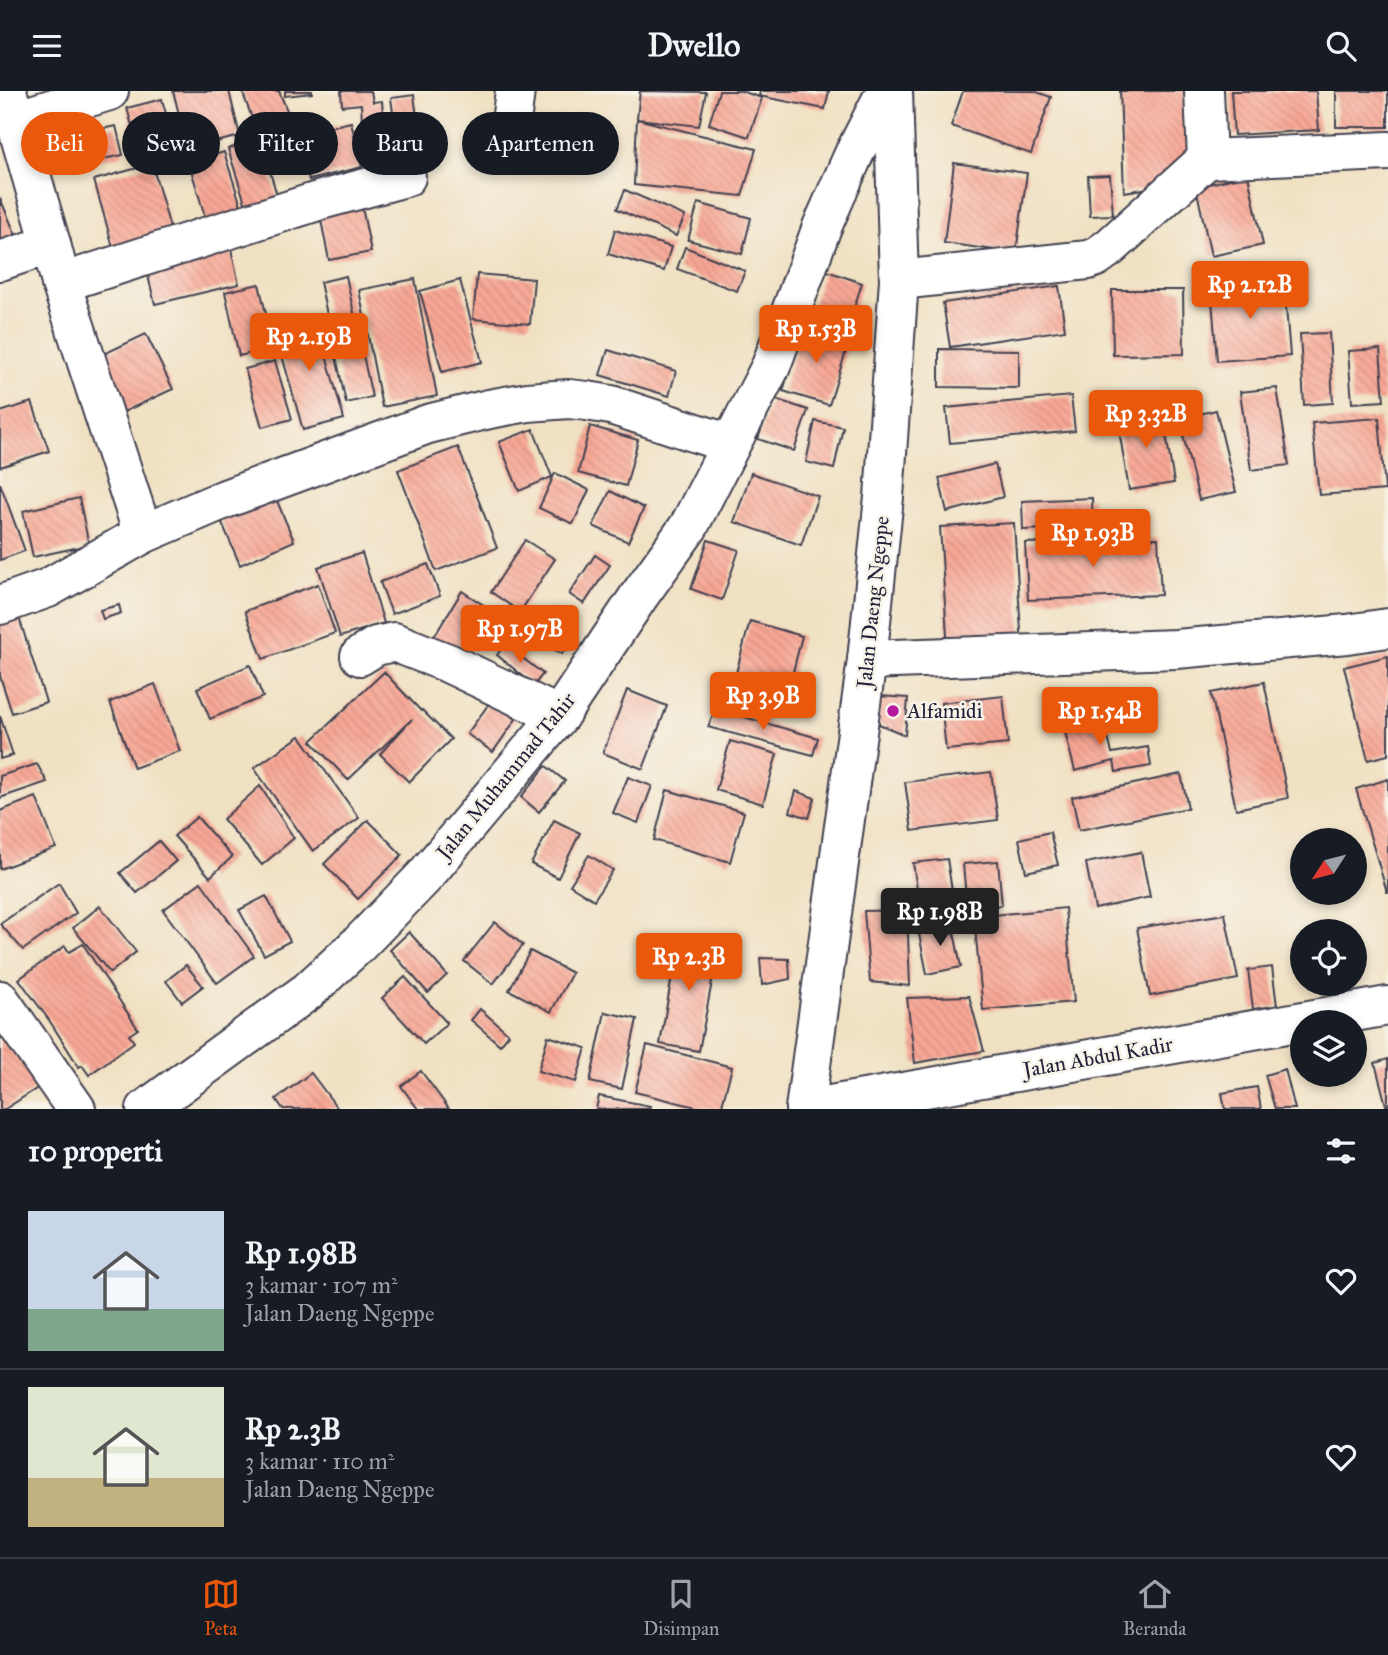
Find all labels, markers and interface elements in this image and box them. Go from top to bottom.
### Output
text: Dwello [648,26,740,65]
icon: menu [28,27,66,65]
icon: search [1322,27,1360,65]
chip: Beli [21,112,108,175]
chip: Sewa [122,112,220,175]
chip: Filter [234,112,338,175]
chip: Baru [352,112,448,175]
chip: Apartemen [462,112,619,175]
pin: Rp 2.12B [1178,261,1322,321]
text: Rp 2.12B [1208,270,1292,298]
pin: Rp 1.53B [744,306,888,365]
pin: Rp 2.19B [237,313,381,373]
text: Rp 1.53B [775,314,857,342]
text: Rp 2.19B [266,322,352,350]
pin: Rp 3.32B [1074,391,1218,450]
text: Rp 3.32B [1105,399,1187,427]
pin: Rp 1.93B [1021,510,1165,569]
street label: Jalan Daeng Ngeppe [851,514,895,691]
text: Rp 1.93B [1051,518,1135,546]
pin: Rp 1.97B [448,605,592,665]
text: Rp 1.97B [477,614,563,642]
pin: Rp 3.9B [698,673,828,732]
text: Rp 3.9B [726,681,800,709]
street label: Jalan Muhammad Tahir [430,687,581,866]
pin: Rp 1.54B [1028,687,1172,747]
text: Rp 1.54B [1058,696,1142,724]
place label: Alfamidi [906,698,983,724]
marker: Alfamidi [885,703,901,719]
north arrow [1290,828,1367,905]
map controls [1290,828,1367,1087]
pin: Rp 1.98B [868,889,1012,948]
text: Rp 1.98B [897,897,983,925]
button: locate [1290,919,1367,996]
pin: Rp 2.3B [624,933,754,993]
text: Rp 2.3B [652,942,726,970]
button: layers [1290,1010,1367,1087]
street label: Jalan Abdul Kadir [1019,1031,1175,1083]
icon: filters [1322,1132,1360,1170]
text: 10 properti [28,1133,163,1169]
text: Rp 1.98B [245,1235,358,1271]
icon: home [84,1239,168,1323]
icon: heart [1322,1262,1360,1300]
text: 3 kamar · 107 m² [245,1271,398,1299]
text: Jalan Daeng Ngeppe [245,1299,434,1327]
text: Rp 2.3B [245,1411,341,1447]
icon: home [84,1415,168,1499]
icon: heart [1322,1438,1360,1476]
text: 3 kamar · 110 m² [245,1447,395,1475]
text: Jalan Daeng Ngeppe [245,1475,434,1503]
tab: Peta [202,1575,240,1640]
tab: Disimpan [643,1575,719,1640]
tab: Beranda [1123,1575,1186,1640]

